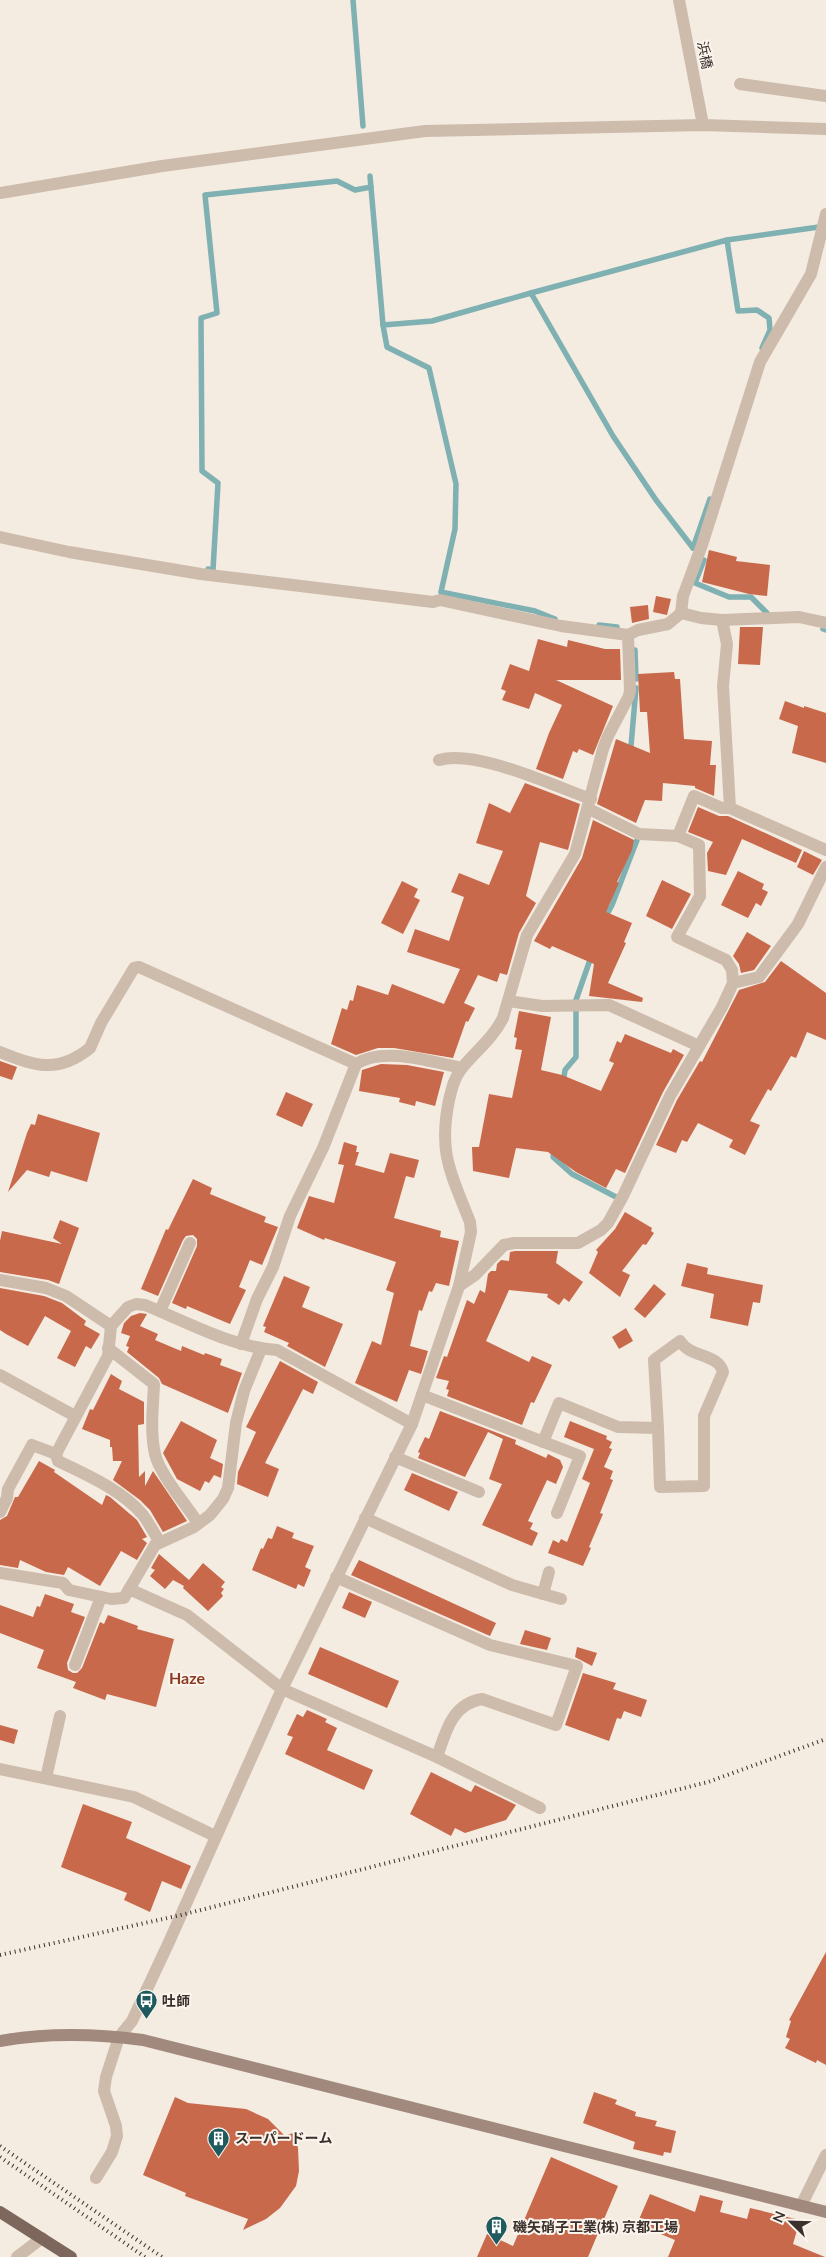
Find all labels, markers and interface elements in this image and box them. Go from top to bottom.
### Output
street label: 浜橋 [694,40,717,70]
district label: Haze [169,1668,205,1687]
bus stop icon: 吐師 [134,1989,158,2020]
place label: 吐師 [162,1992,190,2009]
building icon: スーパードーム [207,2126,231,2157]
place label: スーパードーム [235,2129,332,2146]
north arrow [766,2197,816,2247]
text: N [769,2208,789,2225]
building icon: 磯矢硝子工業(株) 京都工場 [485,2215,509,2246]
place label: 磯矢硝子工業(株) 京都工場 [512,2218,678,2235]

